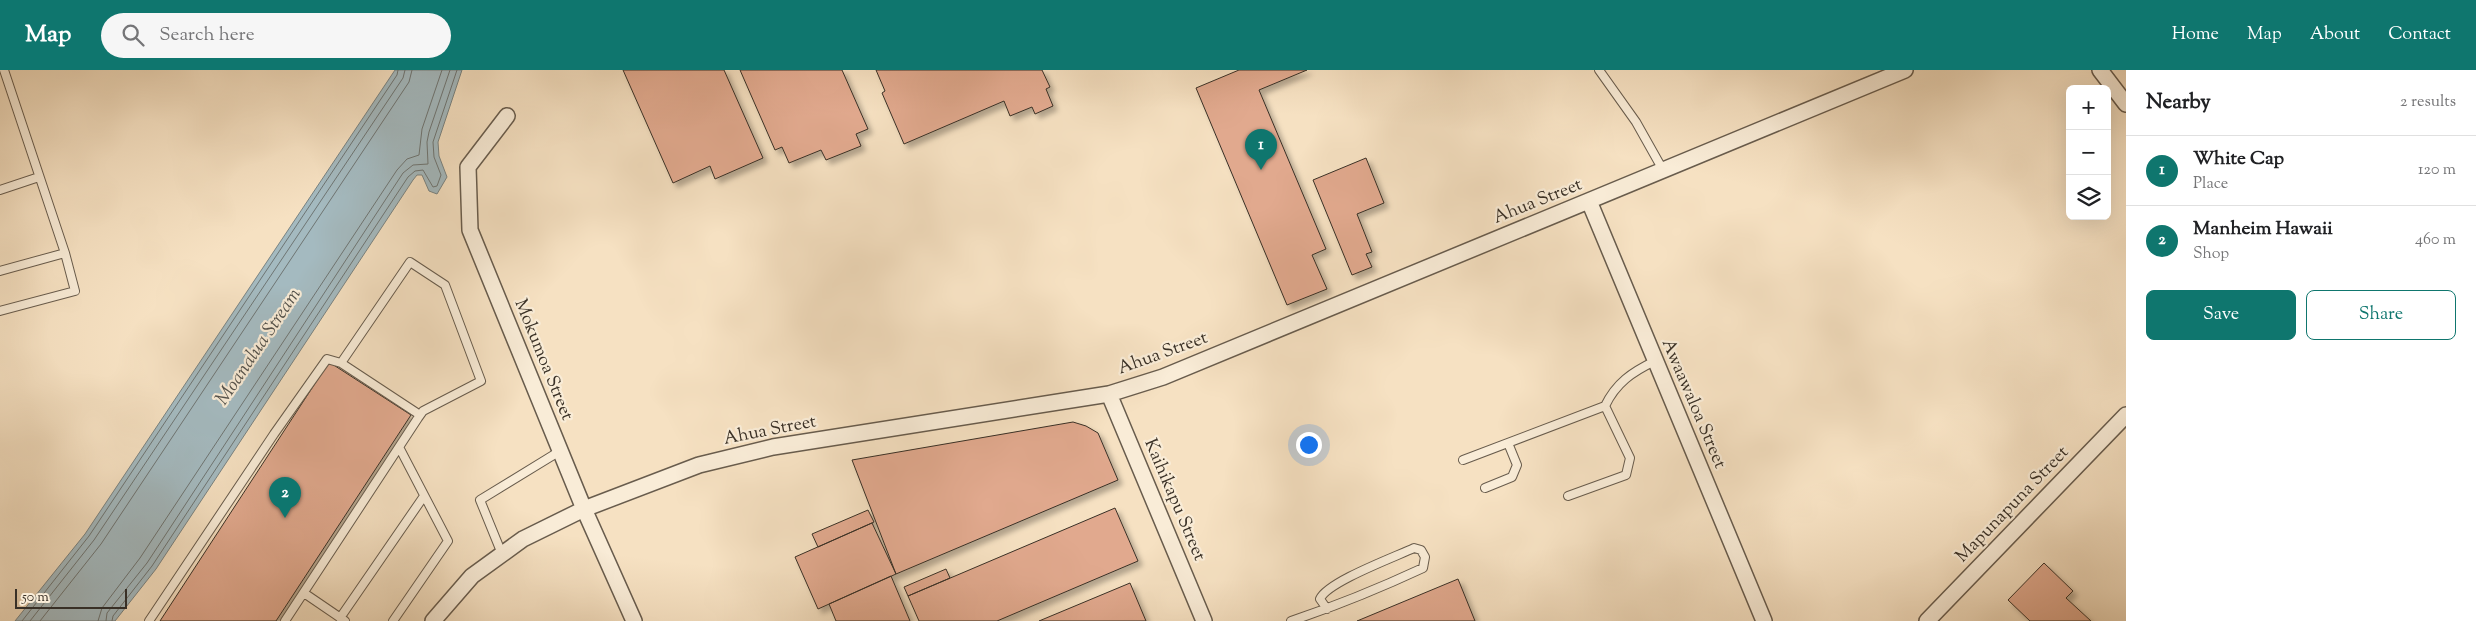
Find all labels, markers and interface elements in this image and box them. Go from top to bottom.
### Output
search box [101,13,451,58]
text: Map [25,18,71,52]
icon: search [119,21,147,49]
text: Search here [159,22,255,49]
text: Home [2172,22,2219,48]
text: Map [2247,22,2282,48]
text: About [2310,22,2360,48]
text: Contact [2388,22,2451,48]
map controls [2066,85,2111,220]
button: + [2066,85,2111,130]
text: Nearby [2146,88,2211,118]
text: 2 results [2400,91,2456,114]
pin: 1 [1245,129,1277,170]
button: − [2066,130,2111,175]
text: White Cap [2193,146,2284,173]
text: 1 [2159,159,2165,182]
text: 120 m [2418,159,2456,182]
street label: Ahua Street [1490,172,1586,232]
text: Place [2193,173,2228,196]
button: layers [2066,175,2111,220]
text: Manheim Hawaii [2193,216,2333,243]
text: 2 [2158,229,2166,252]
text: 460 m [2415,229,2456,252]
text: Shop [2193,243,2229,266]
water label: Moanalua Stream [210,283,309,411]
button: Save [2146,290,2296,340]
button: Share [2306,290,2456,340]
street label: Mokumoa Street [507,295,579,425]
street label: Ahua Street [1114,326,1212,382]
street label: Awaawaloa Street [1654,335,1732,473]
street label: Ahua Street [721,409,819,453]
your location [1296,432,1322,458]
street label: Kaihikapu Street [1136,435,1212,565]
street label: Mapunapuna Street [1950,441,2076,569]
pin: 2 [269,477,301,518]
scale bar [15,586,128,609]
text: 50 m [22,588,49,608]

